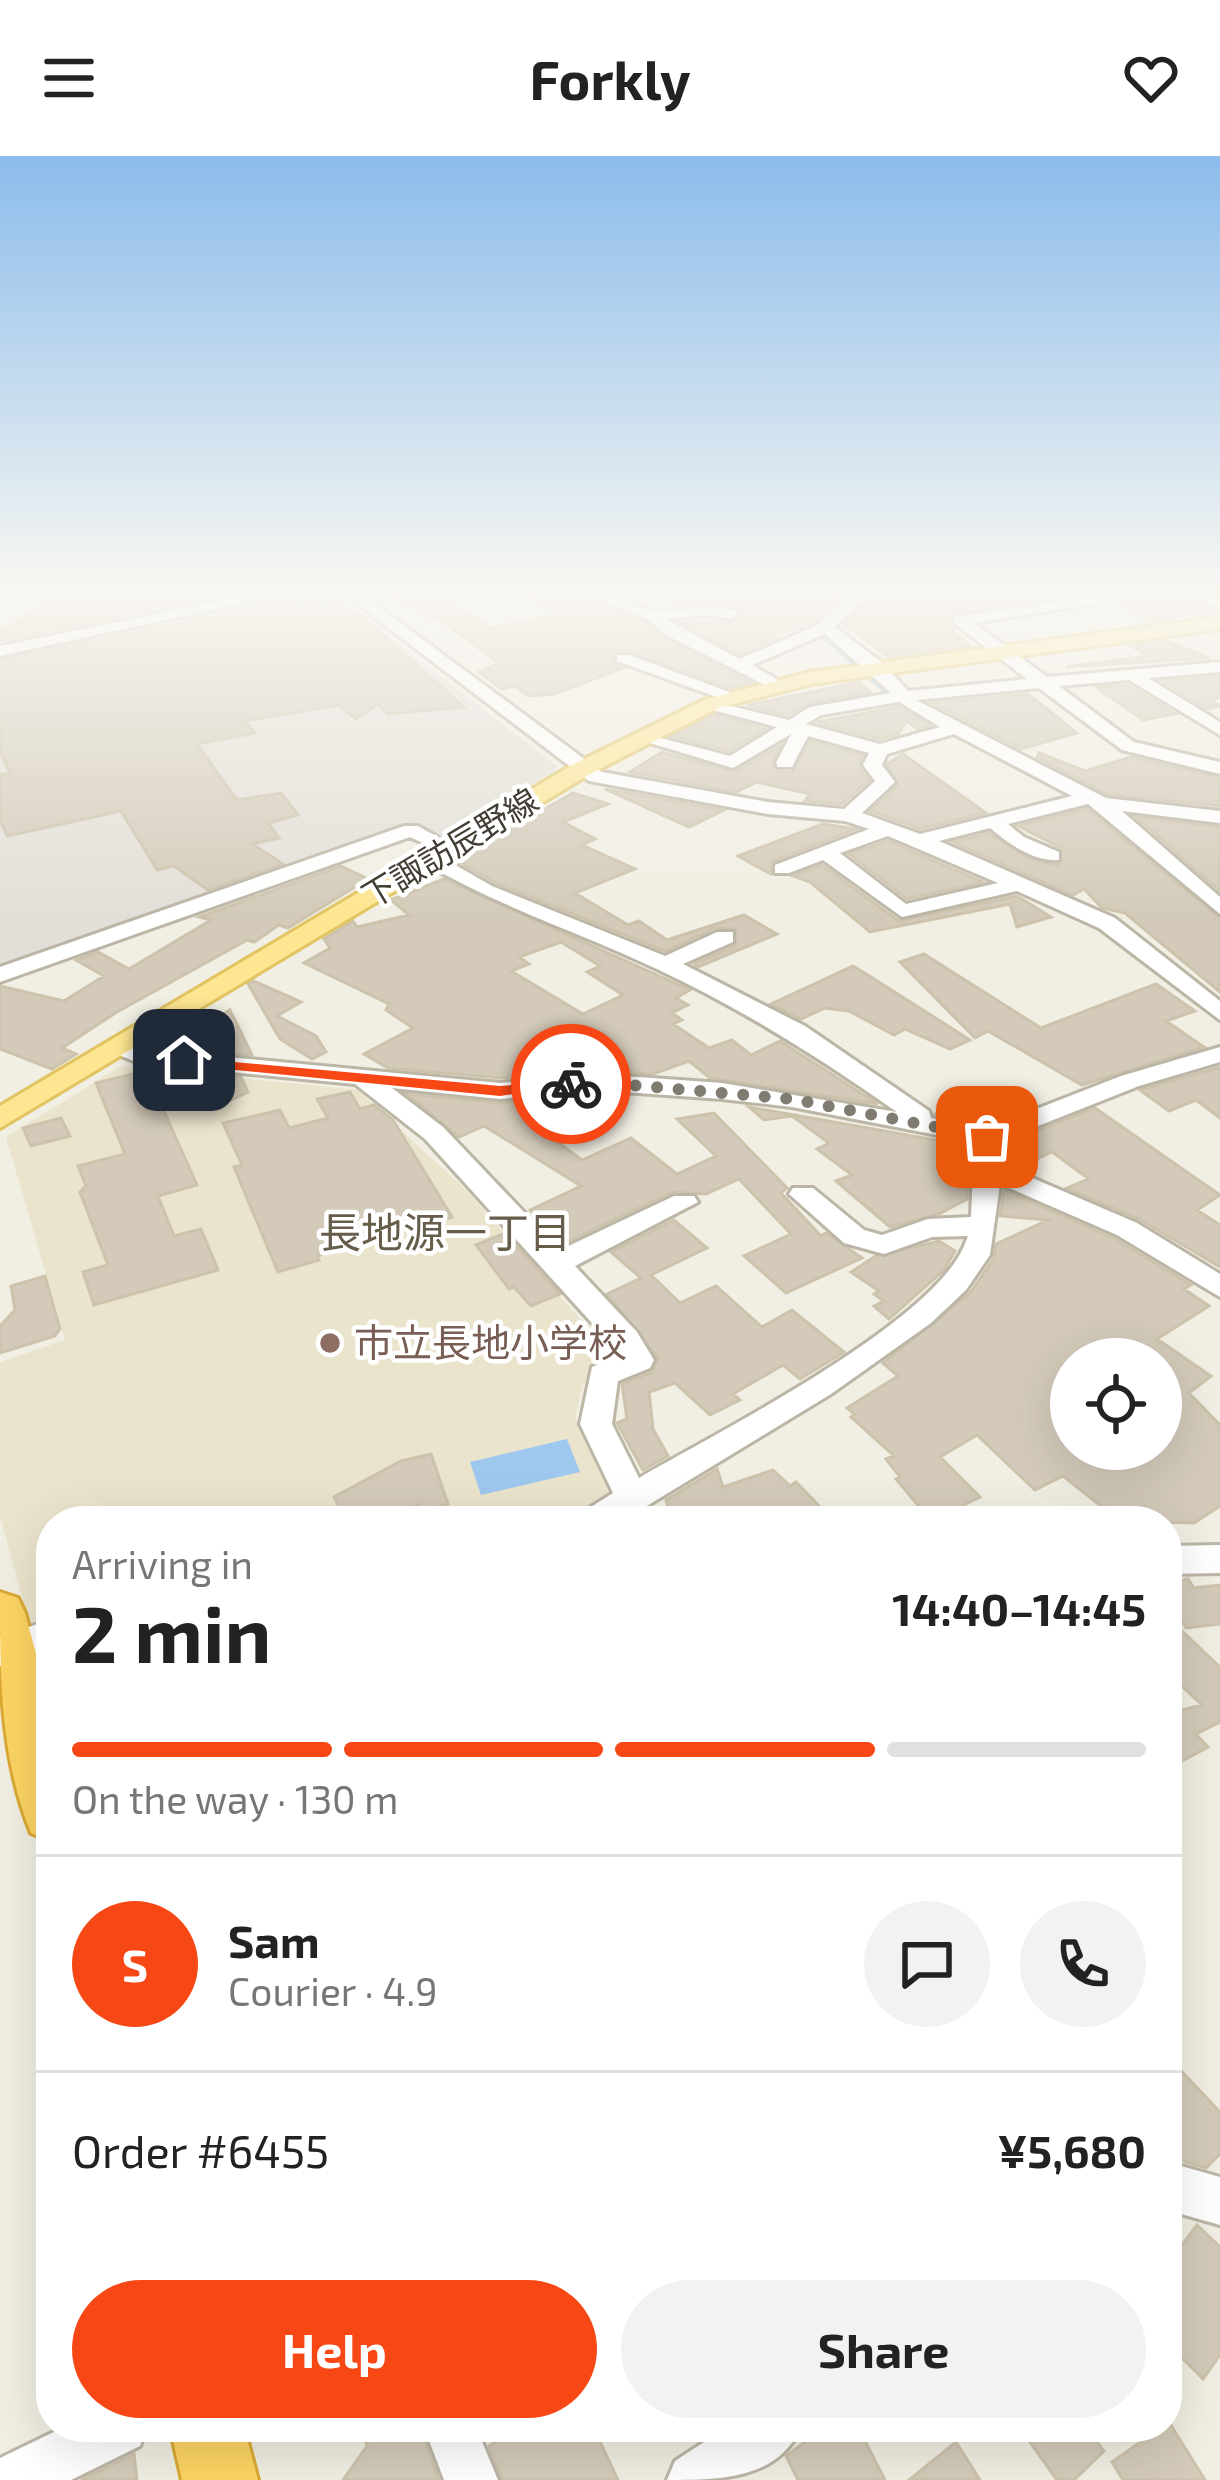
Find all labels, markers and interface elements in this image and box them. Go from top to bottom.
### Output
icon: menu [36,45,102,111]
icon: heart [1118,45,1184,111]
text: Forkly [529,46,691,111]
street label: 下諏訪辰野線 [354,779,545,915]
pin [133,1009,235,1111]
courier [511,1024,631,1144]
icon: home [151,1027,217,1093]
icon: bike [538,1051,604,1117]
pin [936,1086,1038,1188]
icon: bag [954,1104,1020,1170]
district label: 長地源一丁目 [319,1206,571,1256]
place label: 市立長地小学校 [354,1318,627,1365]
marker: 市立長地小学校 [317,1330,343,1356]
map controls [1050,1338,1182,1470]
button: locate [1050,1338,1182,1470]
text: Arriving in [72,1540,253,1587]
text: 14:40–14:45 [892,1581,1146,1635]
text: 2 min [72,1585,271,1679]
text: On the way · 130 m [72,1775,398,1822]
button: chat [864,1901,990,2027]
button: phone [1020,1901,1146,2027]
text: Sam [228,1913,320,1967]
text: S [122,1937,148,1991]
text: Courier · 4.9 [228,1967,438,2014]
text: Order #6455 [72,2123,329,2177]
text: ¥5,680 [997,2123,1146,2177]
button: Help [72,2280,597,2418]
button: Share [621,2280,1146,2418]

